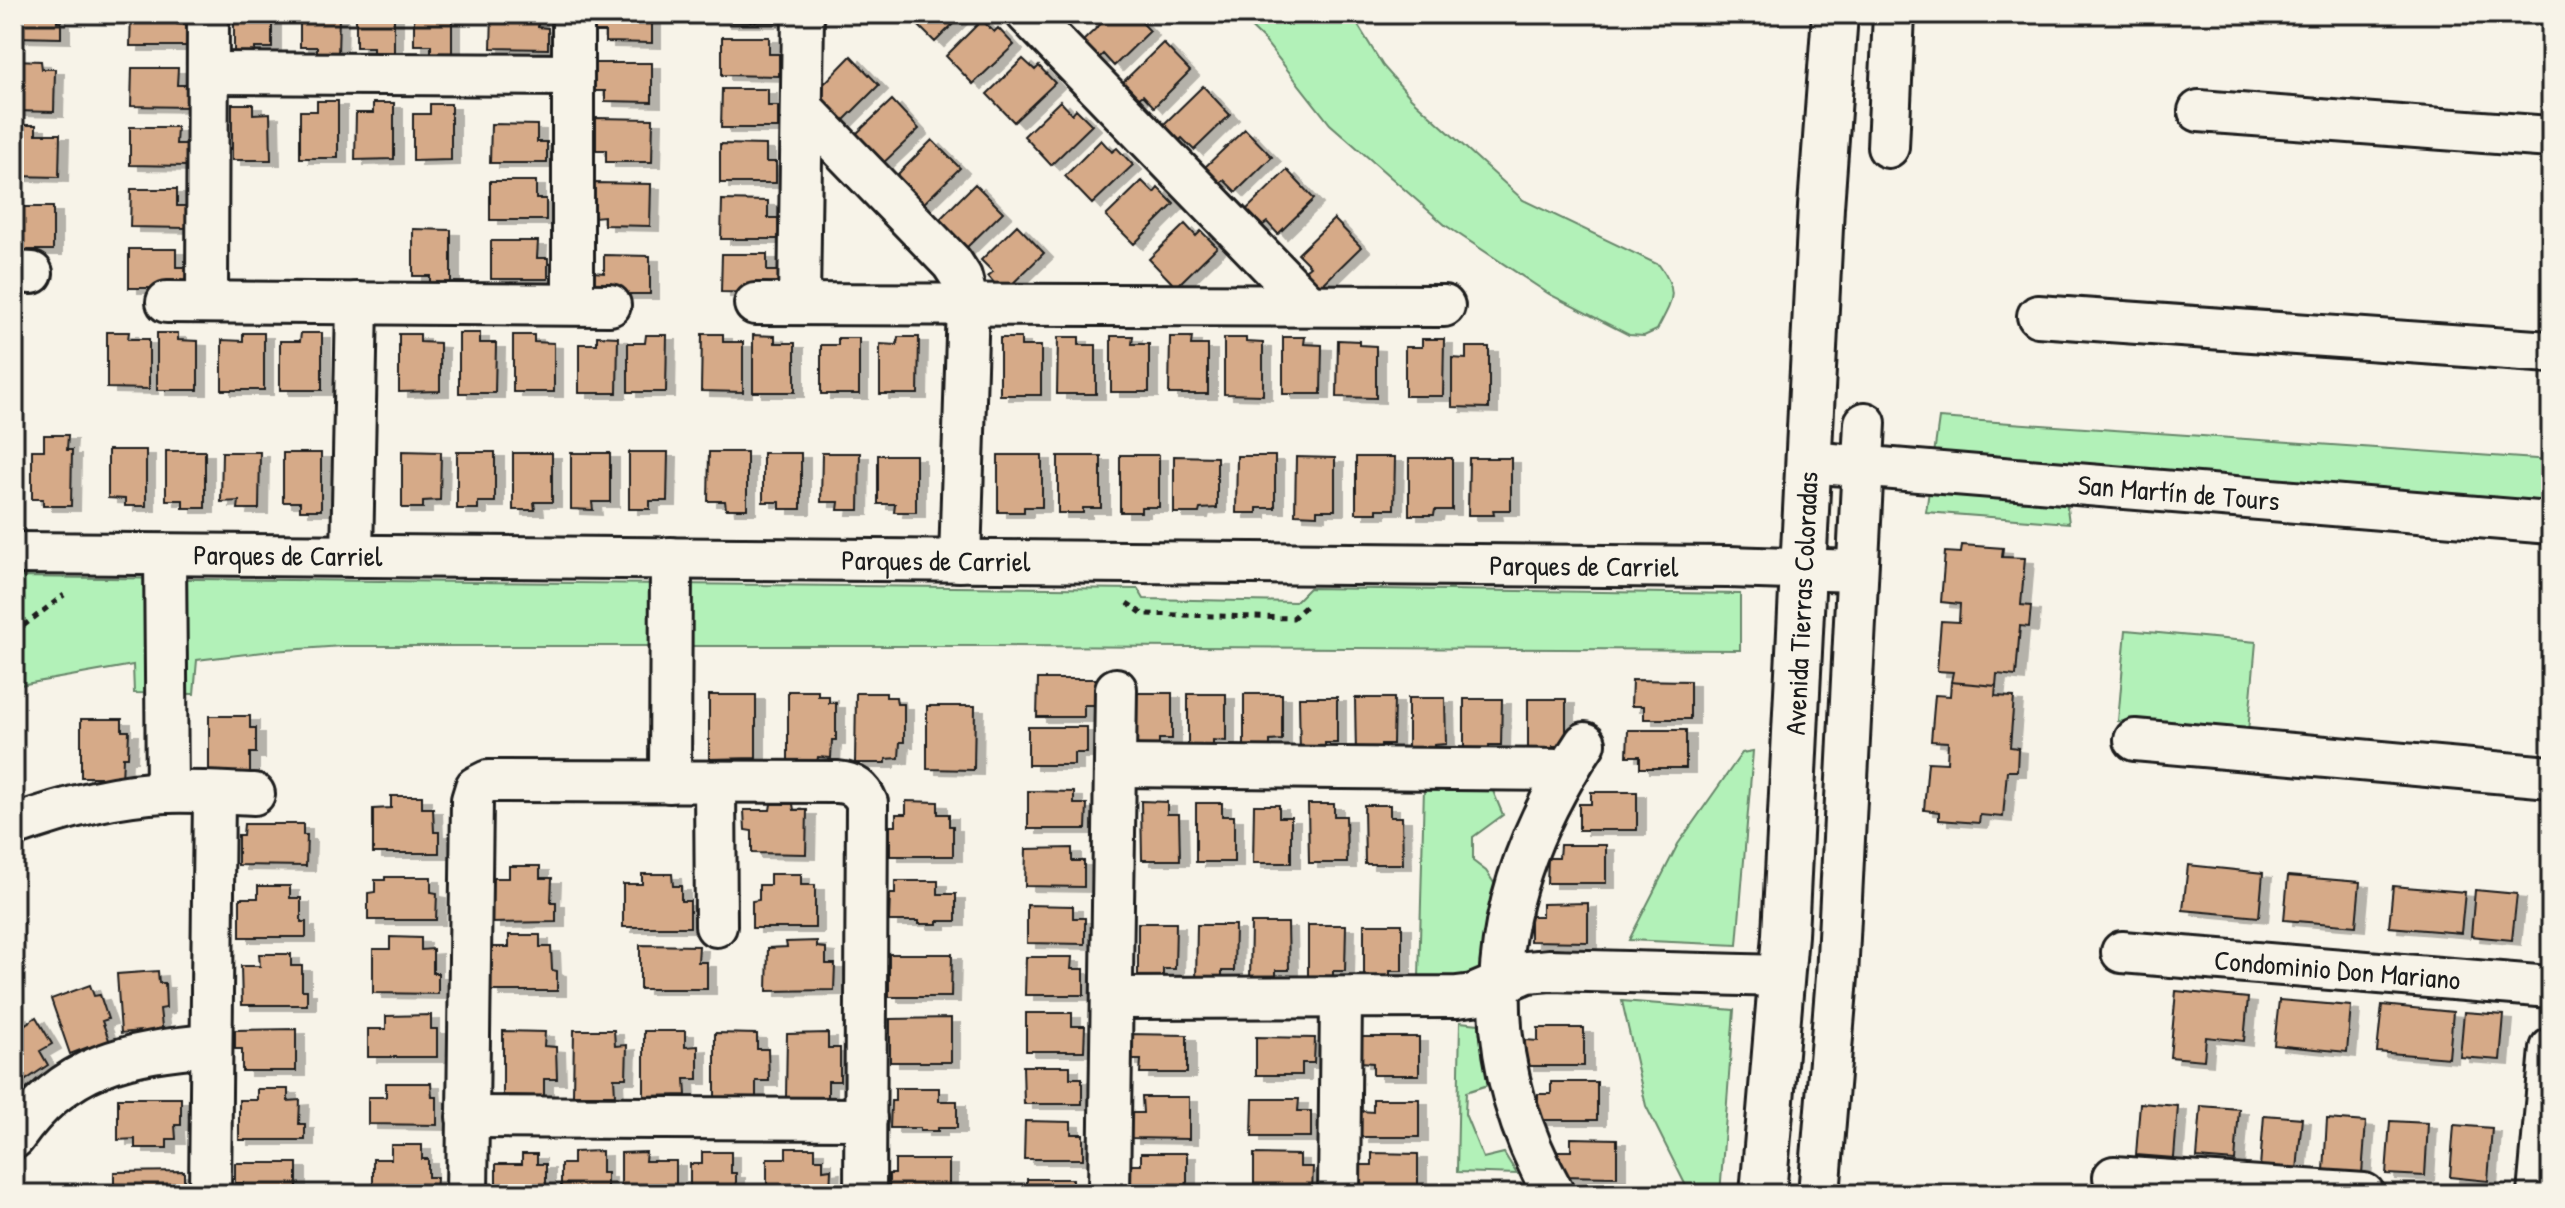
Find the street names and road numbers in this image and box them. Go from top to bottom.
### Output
street label: San Martín de Tours [2076,465,2281,520]
street label: Avenida Tierras Coloradas [1776,471,1827,736]
street label: Parques de Carriel [193,535,383,575]
street label: Parques de Carriel [841,541,1031,580]
street label: Parques de Carriel [1489,546,1679,586]
street label: Condominio Don Mariano [2213,941,2462,999]

